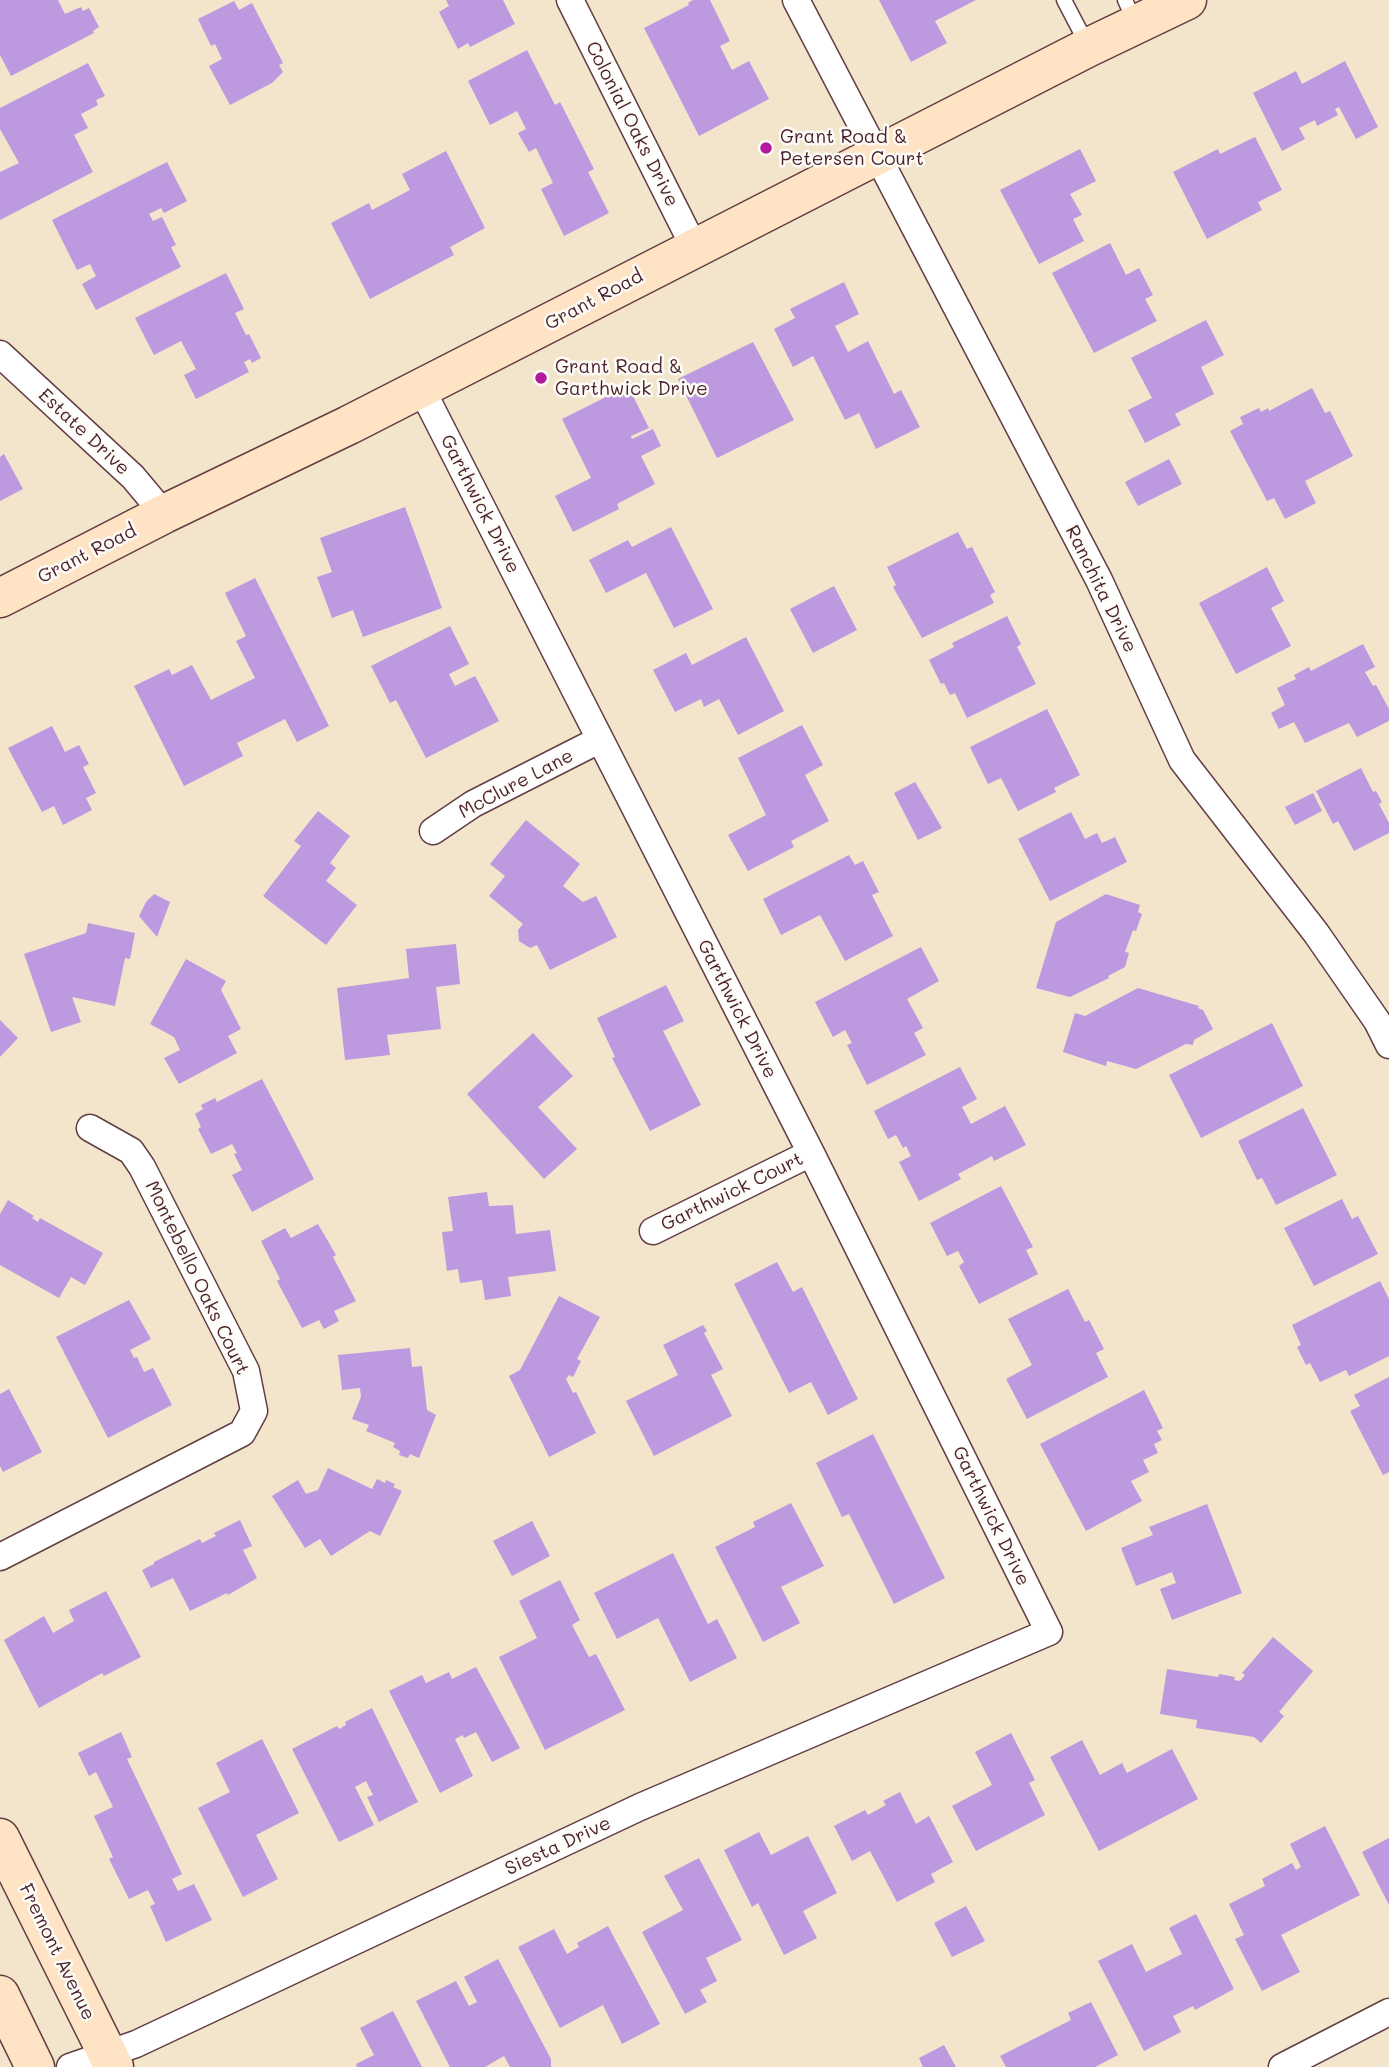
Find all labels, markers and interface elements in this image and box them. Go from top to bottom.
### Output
street label: Colonial Oaks Drive [580,38,684,210]
place label: Grant Road & Petersen Court [780,126,924,170]
marker: Grant Road & Petersen Court [758,140,774,156]
street label: Grant Road [541,265,647,335]
place label: Grant Road & Garthwick Drive [555,356,708,400]
marker: Grant Road & Garthwick Drive [533,370,549,386]
street label: Estate Drive [34,384,134,480]
street label: Garthwick Drive [435,431,525,577]
street label: Grant Road [34,519,140,589]
street label: Ranchita Drive [1060,522,1142,656]
street label: McClure Lane [455,744,577,824]
street label: Garthwick Drive [692,936,782,1082]
street label: Garthwick Court [657,1148,807,1236]
street label: Montebello Oaks Court [140,1177,254,1379]
street label: Garthwick Drive [947,1442,1035,1590]
street label: Siesta Drive [502,1812,614,1880]
street label: Fremont Avenue [14,1880,100,2024]

